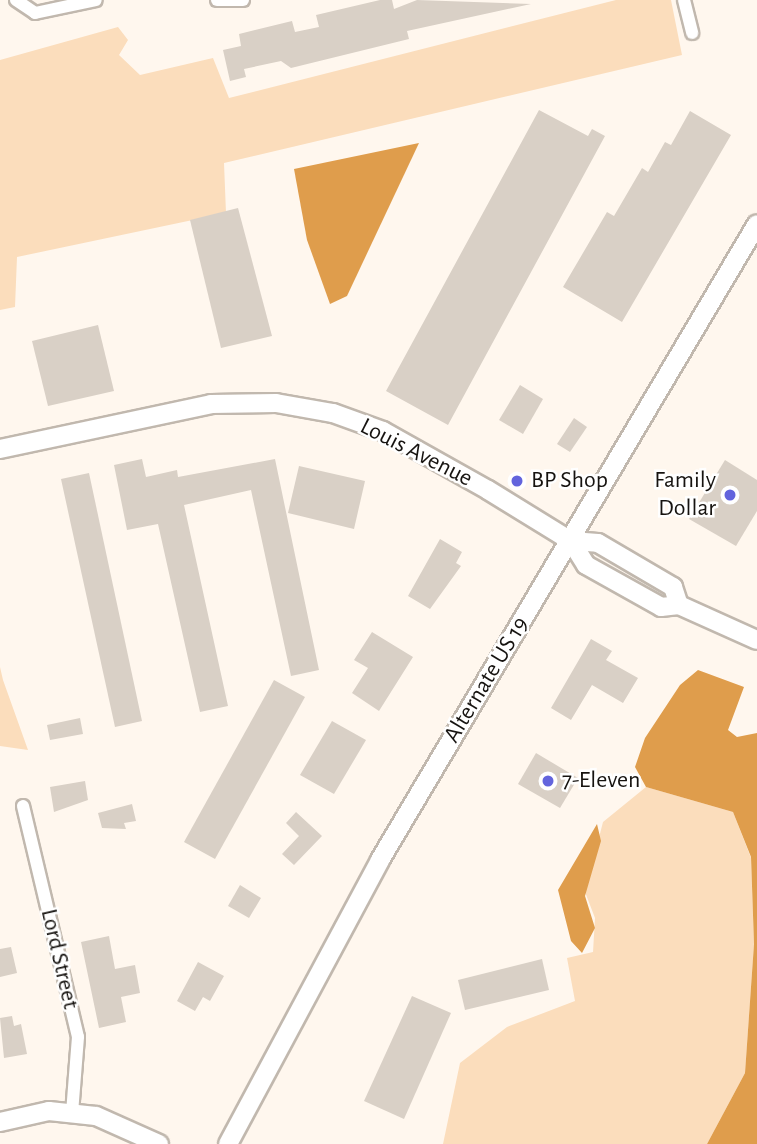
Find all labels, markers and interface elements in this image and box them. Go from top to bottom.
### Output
street label: Louis Avenue [355,412,477,494]
place label: BP Shop [531,467,608,495]
place label: Family Dollar [654,467,716,523]
marker: BP Shop [509,473,525,489]
marker: Family Dollar [722,487,738,503]
street label: Alternate US 19 [438,612,536,748]
place label: 7-Eleven [562,767,640,795]
marker: 7-Eleven [540,773,556,789]
street label: Lord Street [34,906,84,1012]

